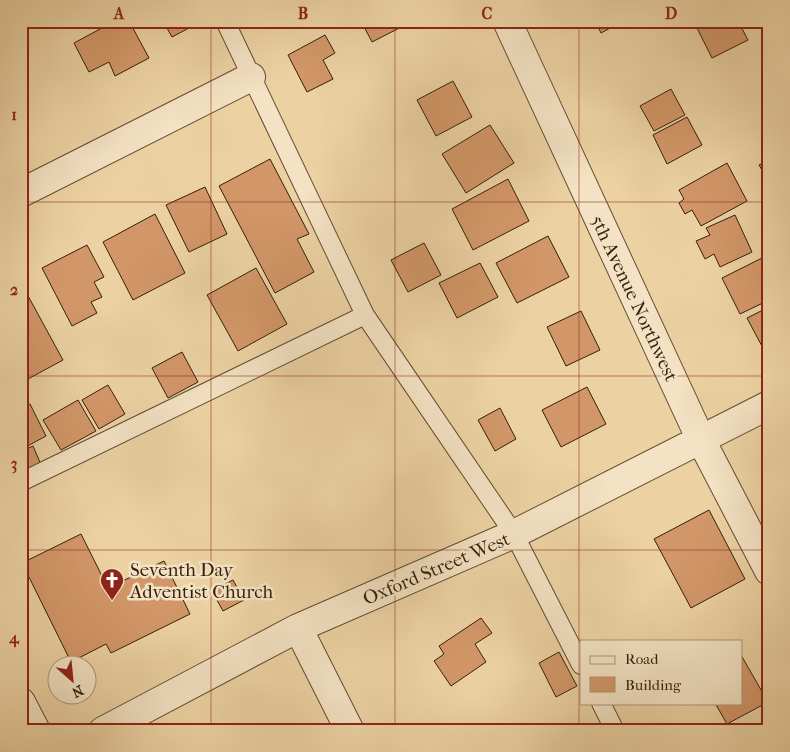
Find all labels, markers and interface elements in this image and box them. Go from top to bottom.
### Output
text: A [113,4,125,23]
text: B [298,4,308,23]
text: C [482,4,493,23]
text: D [665,4,677,23]
text: 1 [11,105,17,124]
street label: 5th Avenue Northwest [586,212,682,385]
text: 2 [10,280,18,299]
text: 3 [11,454,17,474]
street label: Oxford Street West [360,528,513,610]
place label: Seventh Day Adventist Church [129,559,273,603]
church icon: Seventh Day Adventist Church [99,567,125,601]
text: 4 [8,628,20,648]
legend [580,640,742,704]
text: Road [625,650,659,668]
north arrow [48,654,98,704]
text: Building [625,676,682,694]
text: N [69,681,86,701]

